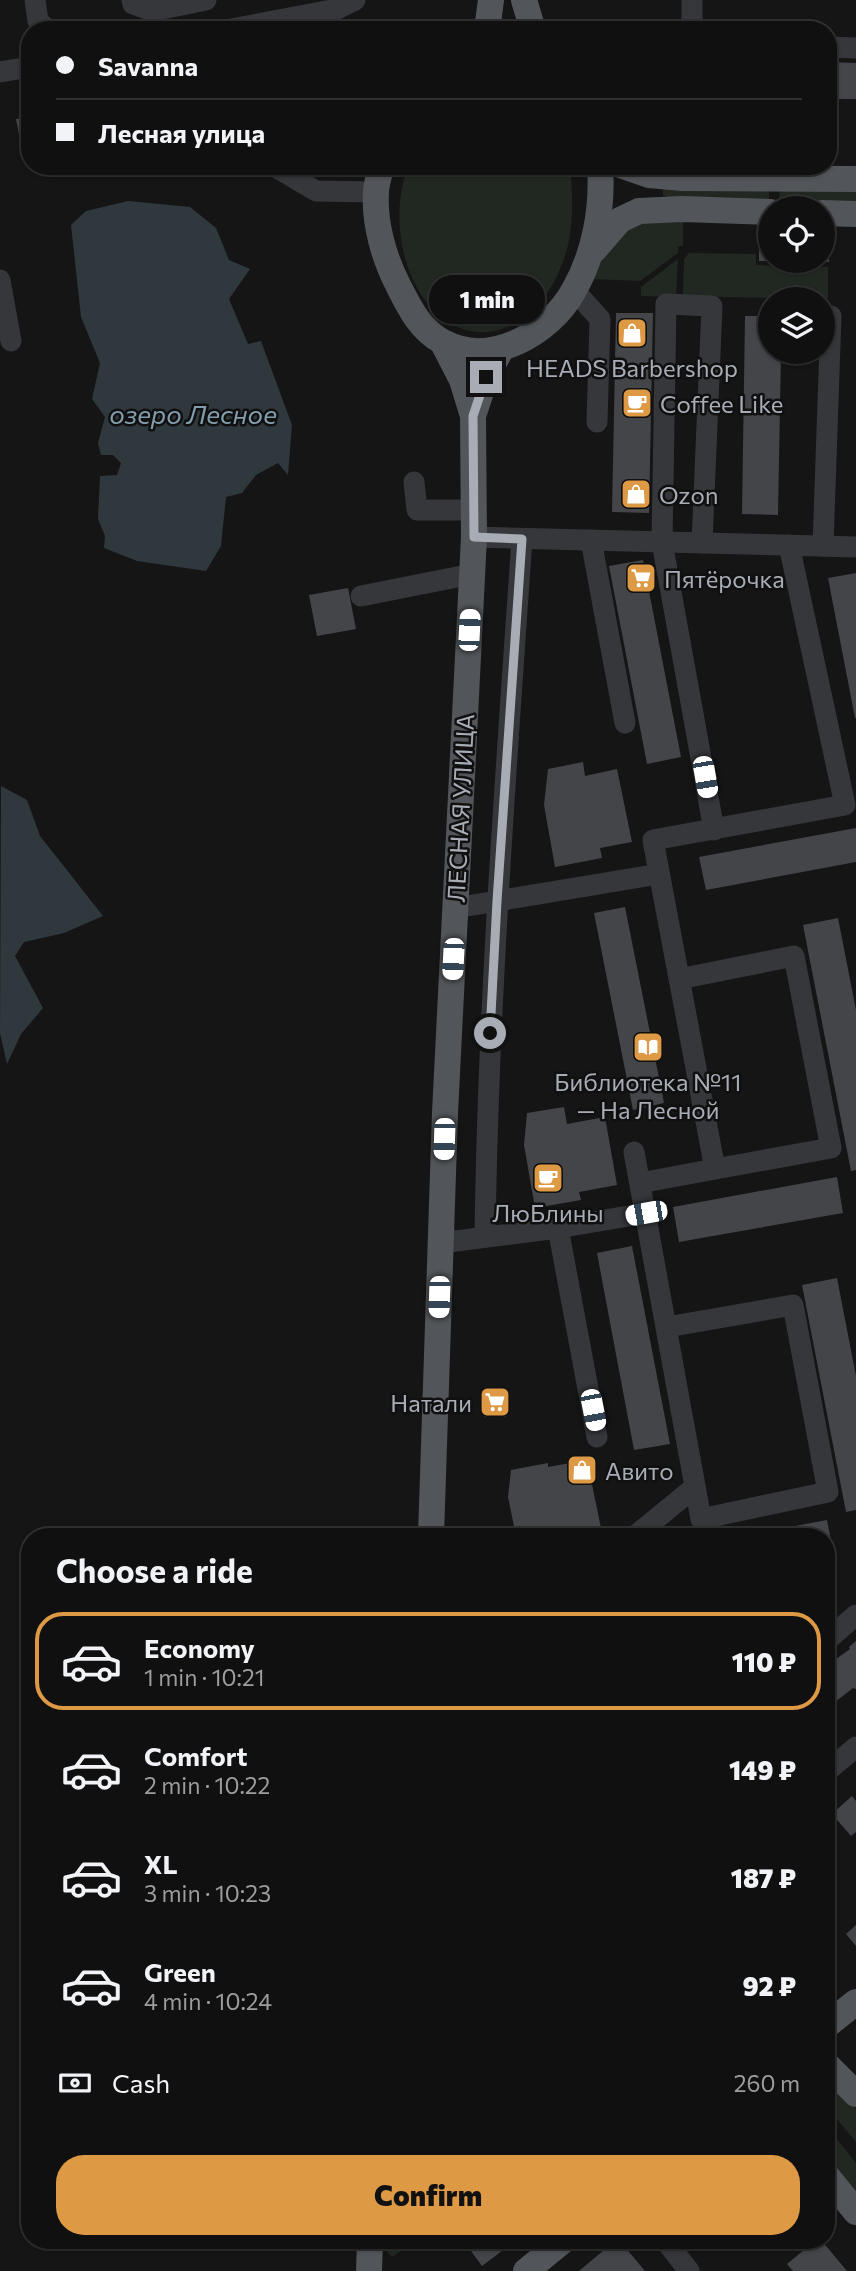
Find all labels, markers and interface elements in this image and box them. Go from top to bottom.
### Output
text: Savanna [98,50,198,81]
text: Лесная улица [98,117,265,148]
map controls [758,196,835,364]
button: locate [758,196,835,273]
callout: 1 min [428,276,544,324]
text: 1 min [459,285,515,313]
button: layers [758,287,835,364]
shop icon: HEADS Barbershop [615,316,649,350]
place label: HEADS Barbershop [526,353,738,382]
route end [470,361,502,393]
cafe icon: Coffee Like [620,386,654,420]
place label: Coffee Like [660,389,783,418]
water label: озеро Лесное [109,398,277,429]
shop icon: Ozon [619,477,653,511]
place label: Ozon [659,480,719,509]
supermarket icon: Пятёрочка [624,561,658,595]
place label: Пятёрочка [664,564,785,593]
car [458,608,481,652]
street label: ЛЕСНАЯ УЛИЦА [441,713,479,903]
car [692,754,719,800]
car [442,937,465,981]
route start [474,1017,506,1049]
library icon: Библиотека №11 — На Лесной [631,1030,665,1064]
place label: Библиотека №11 — На Лесной [554,1067,742,1124]
car [433,1118,456,1160]
cafe icon: ЛюБлины [531,1161,565,1195]
place label: ЛюБлины [492,1198,604,1227]
car [624,1199,669,1227]
car [428,1276,451,1318]
supermarket icon: Натали [478,1385,512,1419]
car [579,1387,608,1433]
place label: Натали [390,1388,472,1417]
shop icon: Авито [565,1453,599,1487]
place label: Авито [605,1456,674,1485]
text: Choose a ride [56,1550,253,1590]
icon: car [60,1630,123,1693]
text: Economy [144,1632,255,1663]
text: 110 ₽ [732,1646,796,1677]
text: 1 min · 10:21 [144,1663,264,1691]
icon: car [60,1738,123,1801]
text: Comfort [144,1740,247,1771]
text: 149 ₽ [729,1754,796,1785]
text: 2 min · 10:22 [144,1771,270,1799]
icon: car [60,1846,123,1909]
text: XL [144,1848,178,1879]
text: 187 ₽ [731,1862,796,1893]
text: 3 min · 10:23 [144,1879,271,1907]
icon: car [60,1954,123,2017]
text: Green [144,1956,216,1987]
text: 92 ₽ [742,1970,796,2001]
text: 4 min · 10:24 [144,1987,272,2015]
icon: cash [56,2064,94,2102]
text: Cash [112,2067,170,2098]
text: 260 m [734,2069,800,2097]
button: Confirm [56,2155,800,2235]

